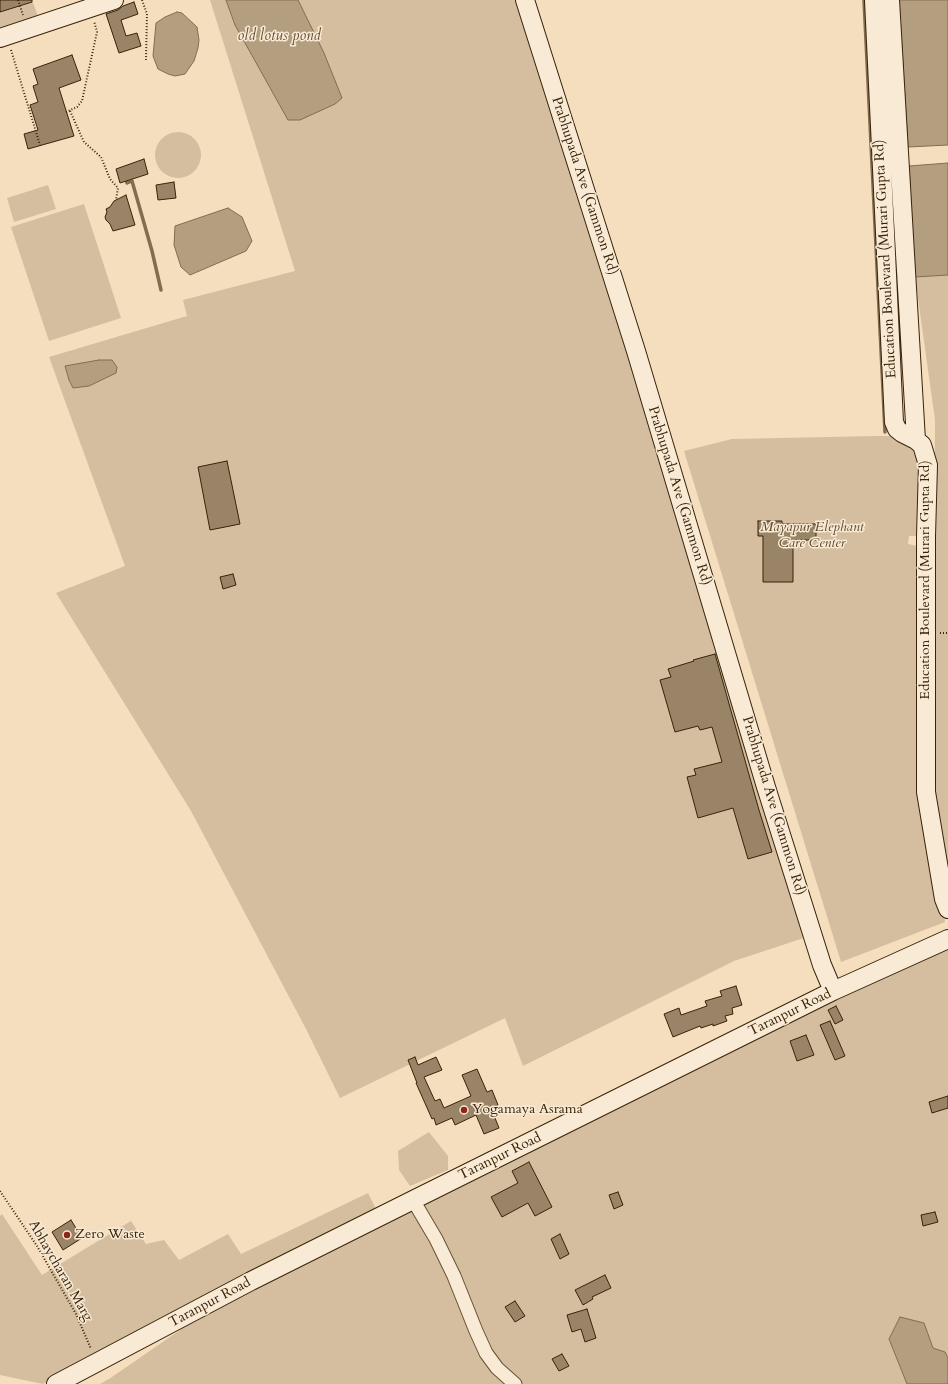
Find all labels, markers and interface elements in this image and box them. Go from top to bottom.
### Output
water label: old lotus pond [237,28,321,46]
street label: Prabhupada Ave (Gammon Rd) [547,95,621,277]
street label: Education Boulevard (Murari Gupta Rd) [871,139,901,379]
street label: Prabhupada Ave (Gammon Rd) [644,404,714,588]
street label: Education Boulevard (Murari Gupta Rd) [918,460,934,700]
park label: Mayapur Elephant Care Center [760,520,864,552]
street label: Prabhupada Ave (Gammon Rd) [738,714,808,898]
street label: Taranpur Road [746,986,834,1040]
place label: Yogamaya Asrama [472,1102,583,1118]
marker: Yogamaya Asrama [459,1105,469,1115]
street label: Taranpur Road [456,1130,544,1184]
street label: Abhaycharan Marg [24,1218,96,1324]
place label: Zero Waste [75,1227,145,1243]
marker: Zero Waste [62,1230,72,1240]
street label: Taranpur Road [166,1274,254,1332]

